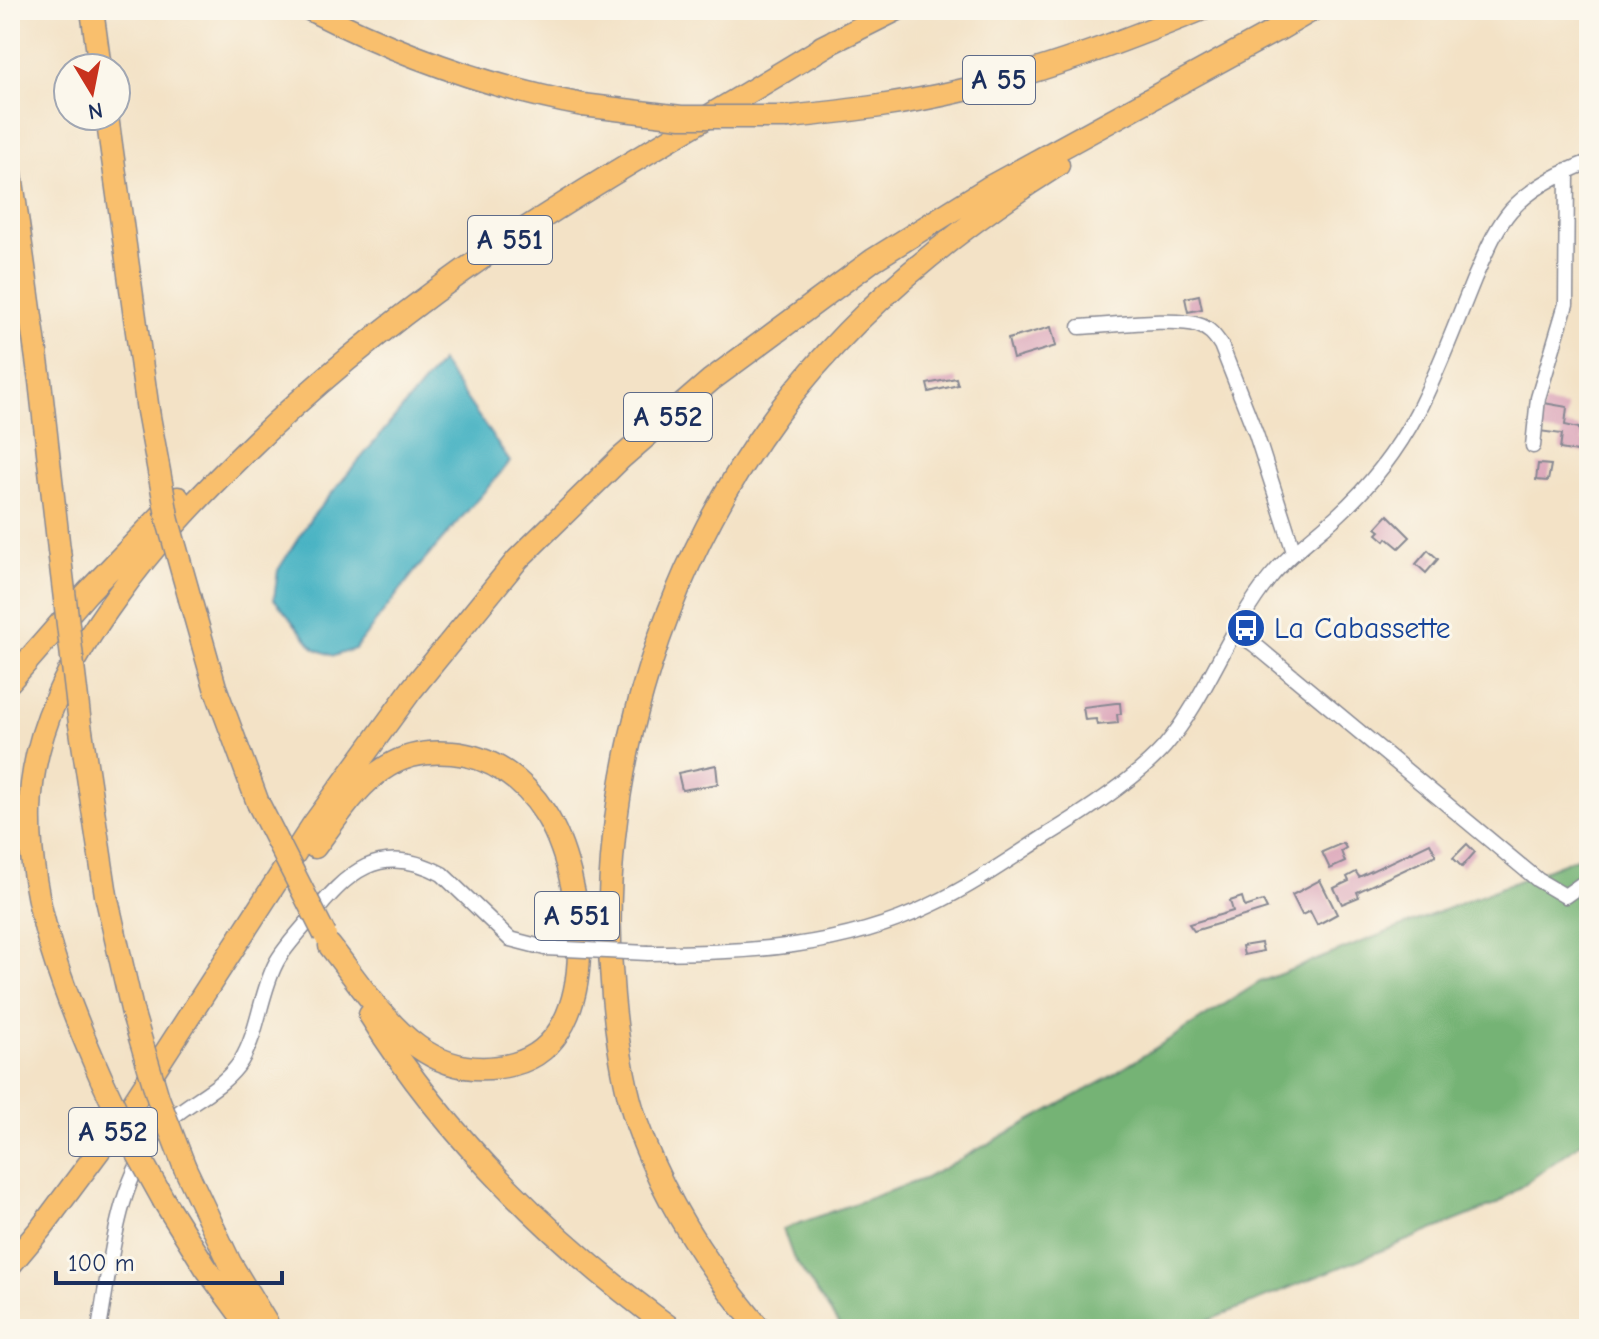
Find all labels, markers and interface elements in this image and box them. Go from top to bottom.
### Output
north arrow [52,52,132,132]
road number: A 55 [963,56,1035,104]
text: N [86,97,105,125]
road number: A 551 [468,216,552,264]
road number: A 552 [624,393,712,441]
bus stop icon: La Cabassette [1225,607,1267,649]
place label: La Cabassette [1274,611,1451,646]
road number: A 551 [535,892,619,940]
road number: A 552 [69,1108,157,1156]
scale bar [56,1235,282,1285]
text: 100 m [68,1249,135,1277]

